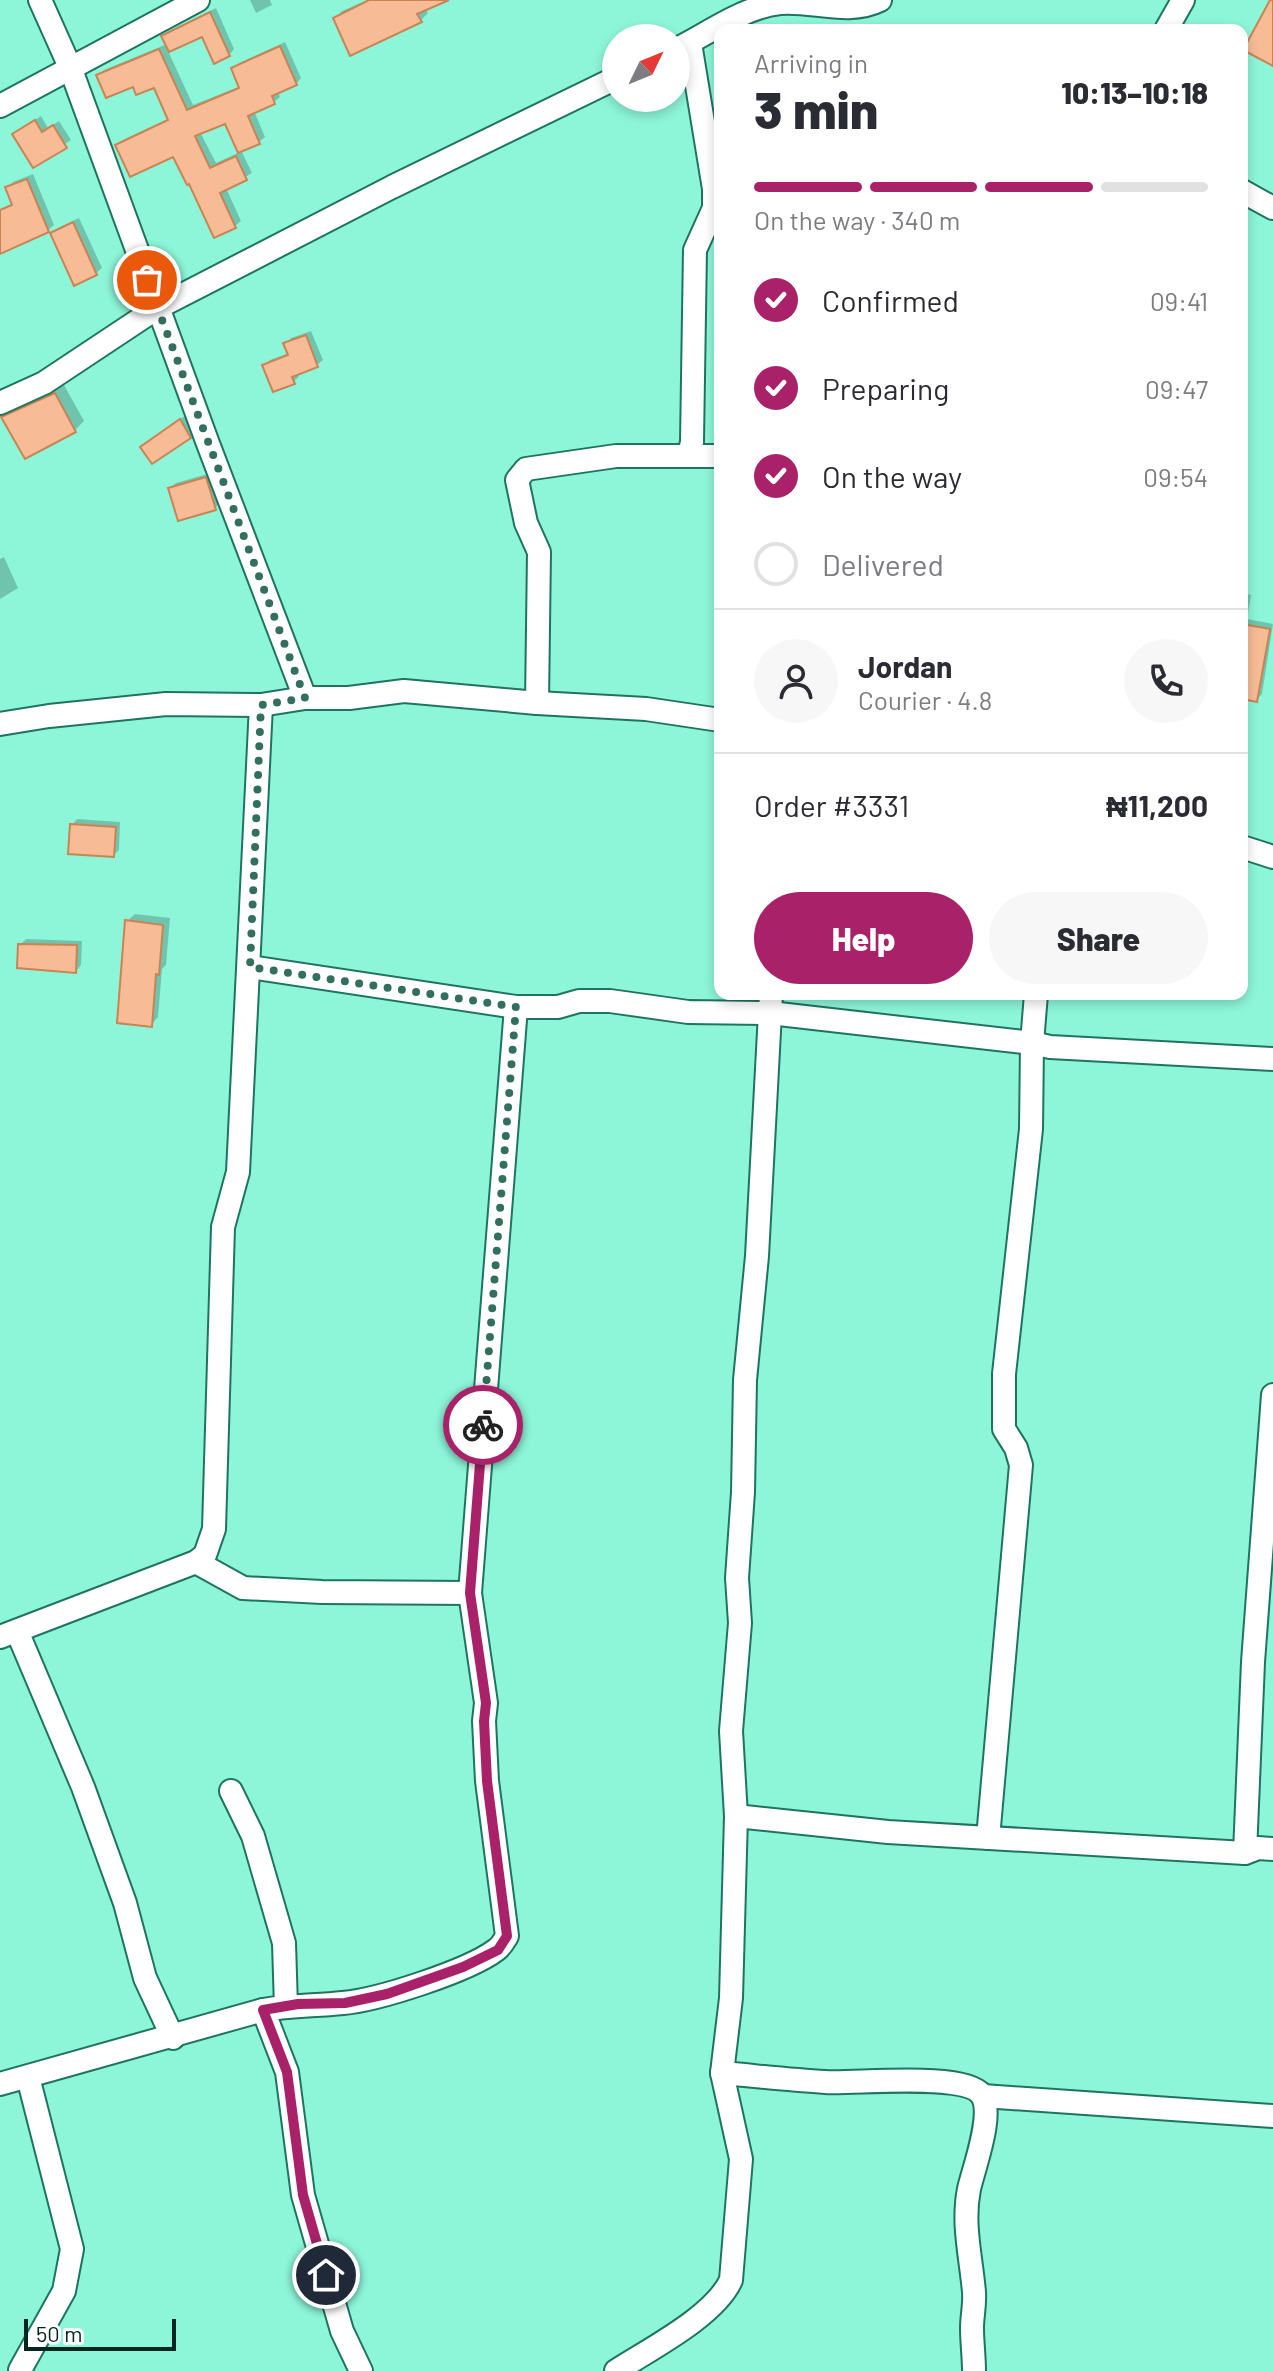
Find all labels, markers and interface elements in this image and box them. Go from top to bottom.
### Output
north arrow [602,24,690,112]
map controls [602,24,690,112]
text: Arriving in [754,47,868,78]
text: 10:13–10:18 [1061,74,1208,110]
text: 3 min [754,77,878,139]
text: On the way · 340 m [754,204,960,235]
pin [113,246,181,314]
icon: bag [125,258,169,302]
icon: check [754,278,798,322]
text: Confirmed [822,282,959,318]
text: 09:41 [1150,285,1208,316]
icon: check [754,366,798,410]
text: Preparing [822,370,949,406]
text: 09:47 [1145,373,1208,404]
icon: check [754,454,798,498]
text: On the way [822,458,962,494]
text: 09:54 [1143,461,1208,492]
text: Delivered [822,546,944,582]
button: person [754,639,838,723]
button: phone [1124,639,1208,723]
text: Jordan [858,648,953,684]
text: Courier · 4.8 [858,684,992,715]
text: Order #3331 [754,787,909,823]
text: ₦11,200 [1106,787,1208,823]
button: Help [754,892,973,984]
button: Share [989,892,1208,984]
courier [443,1385,523,1465]
icon: bike [461,1403,505,1447]
pin [292,2241,360,2309]
icon: home [304,2253,348,2297]
scale bar [24,2315,176,2351]
text: 50 m [36,2320,82,2346]

